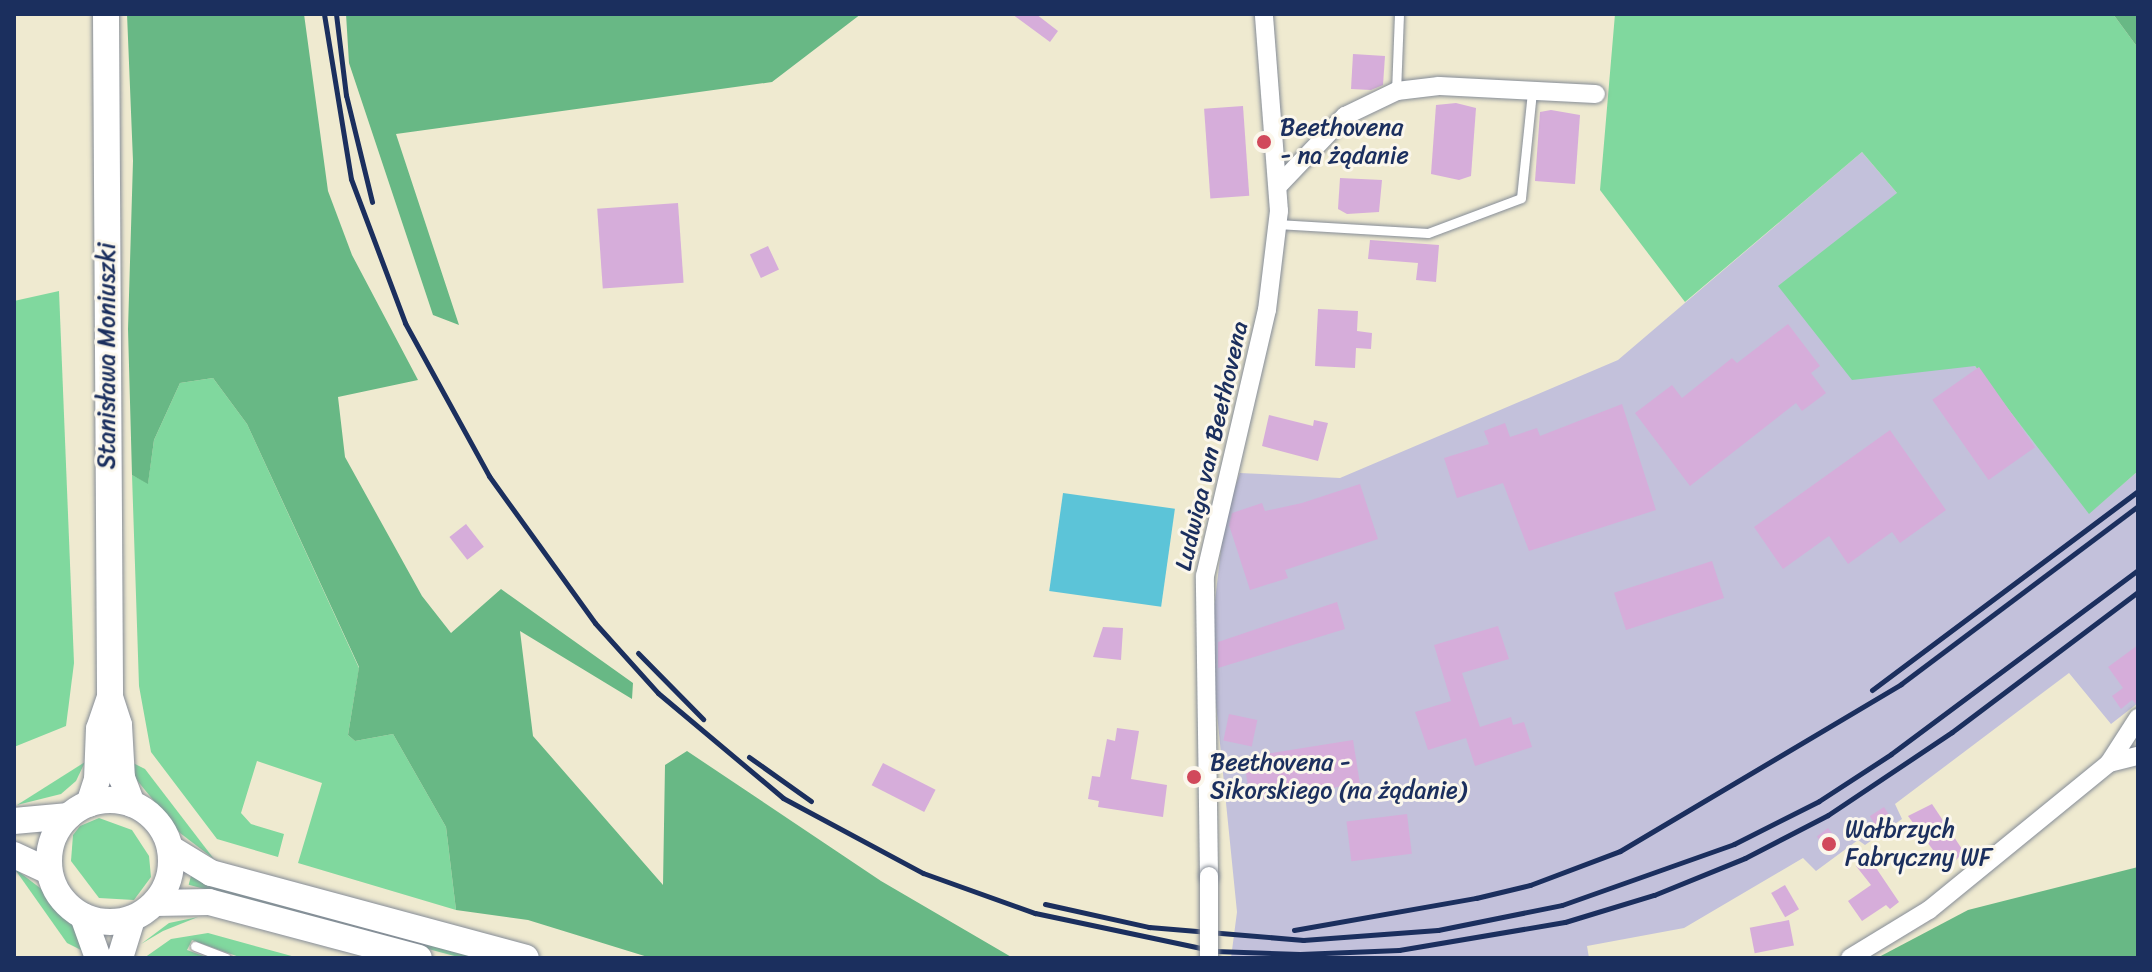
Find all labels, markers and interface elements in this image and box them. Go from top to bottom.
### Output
place label: Beethovena - na żądanie [1280,114,1408,170]
marker: Beethovena - na żądanie [1255,133,1273,151]
street label: Stanisława Moniuszki [93,242,121,470]
street label: Ludwiga van Beethovena [1169,318,1255,574]
place label: Beethovena - Sikorskiego (na żądanie) [1210,749,1466,805]
marker: Beethovena - Sikorskiego (na żądanie) [1185,768,1203,786]
place label: Wałbrzych Fabryczny WF [1845,816,1992,872]
marker: Wałbrzych Fabryczny WF [1820,835,1838,853]

